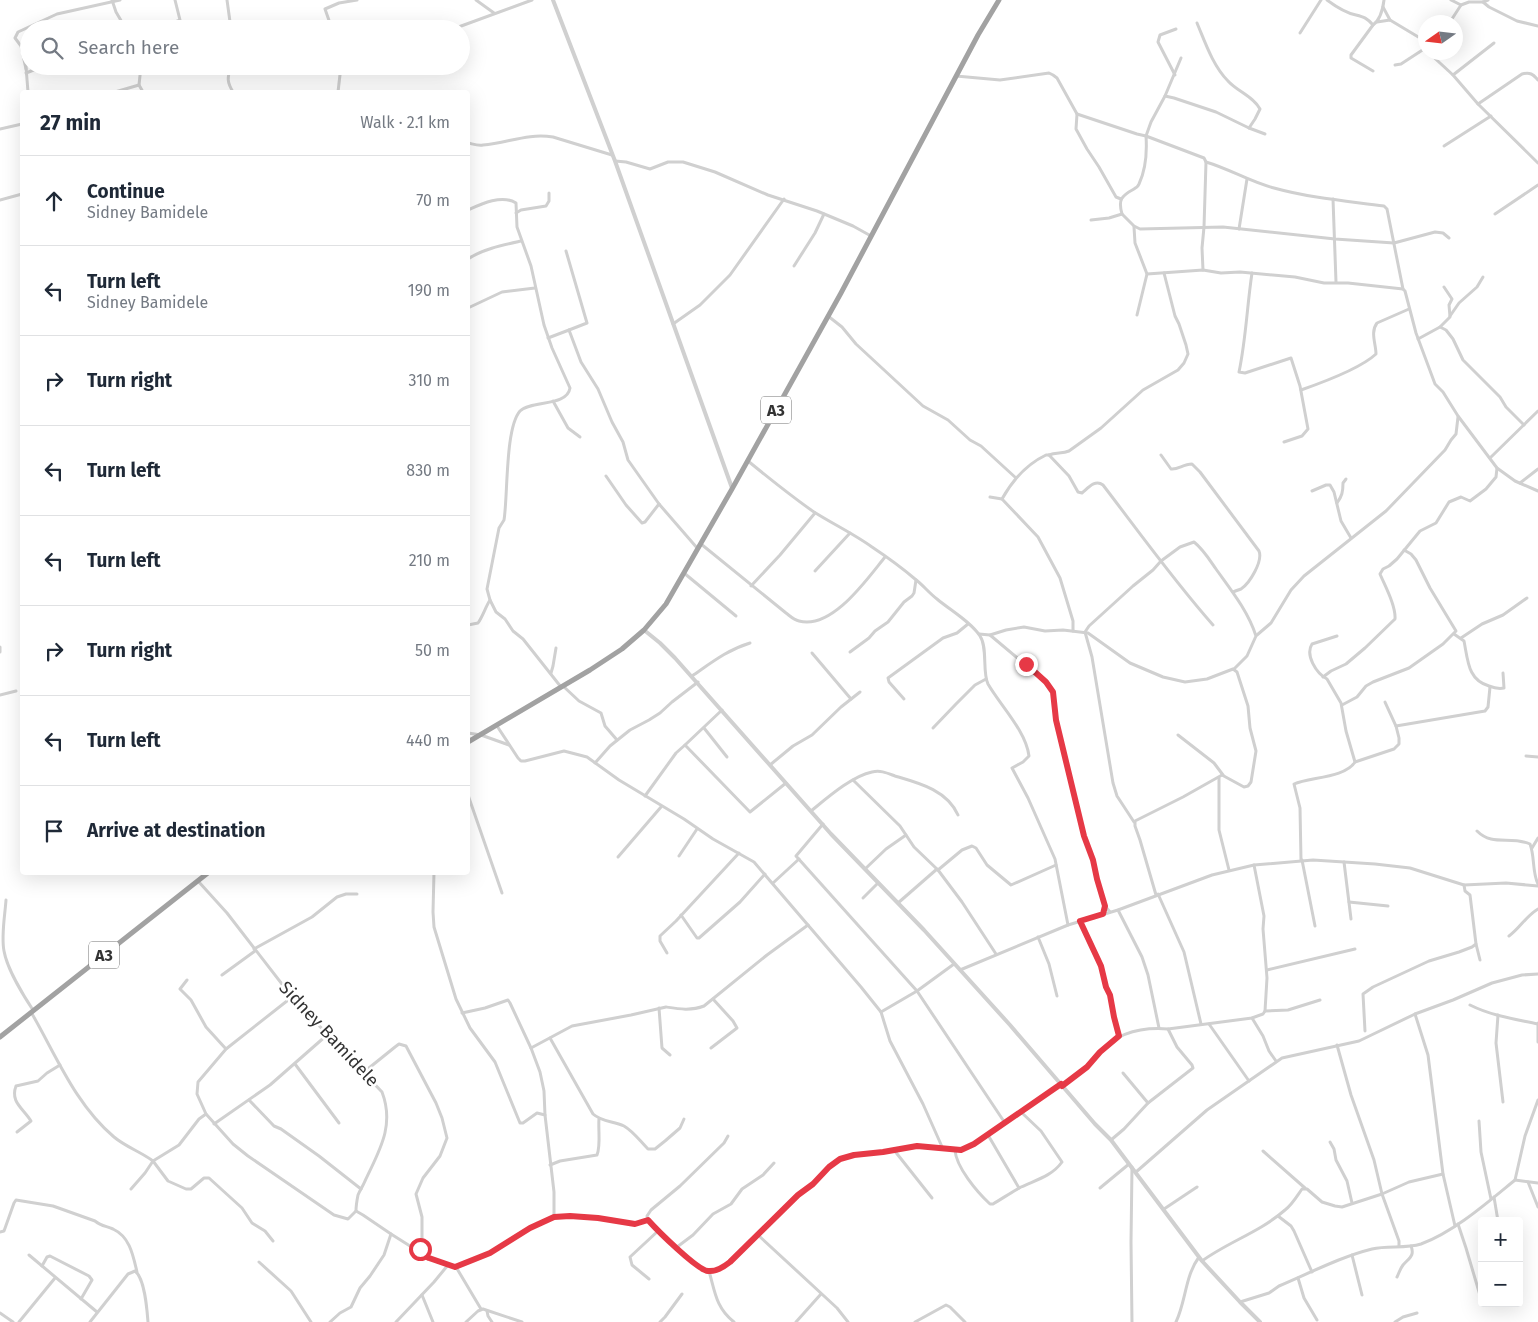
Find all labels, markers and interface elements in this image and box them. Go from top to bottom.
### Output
north arrow [1418,15,1463,60]
search box [20,20,470,75]
icon: search [38,34,66,62]
text: Search here [78,36,179,59]
text: 27 min [40,110,101,136]
text: Walk · 2.1 km [360,113,450,132]
text: Continue [87,180,165,203]
icon: ahead [40,187,68,215]
text: 70 m [416,191,450,210]
text: Sidney Bamidele [87,203,208,222]
text: Turn left [87,270,161,293]
icon: left [40,277,68,305]
text: 190 m [408,281,450,300]
text: Sidney Bamidele [87,293,208,312]
icon: right [40,367,68,395]
text: Turn right [87,369,172,392]
text: 310 m [409,371,450,390]
road number: A3 [761,396,791,424]
icon: left [40,457,68,485]
text: Turn left [87,459,161,482]
text: 830 m [406,461,450,480]
icon: left [40,547,68,575]
text: Turn left [87,549,161,572]
text: 210 m [409,551,450,570]
icon: right [40,637,68,665]
text: Turn right [87,639,172,662]
text: 50 m [415,641,450,660]
route end [1015,653,1038,676]
icon: left [40,727,68,755]
text: Turn left [87,729,161,752]
text: 440 m [406,731,450,750]
icon: arrive [40,817,68,845]
text: Arrive at destination [87,819,266,842]
road number: A3 [89,942,119,968]
street label: Sidney Bamidele [274,977,384,1091]
map controls [1478,1217,1523,1307]
button: + [1478,1217,1523,1262]
route start [409,1238,432,1261]
button: − [1478,1262,1523,1307]

